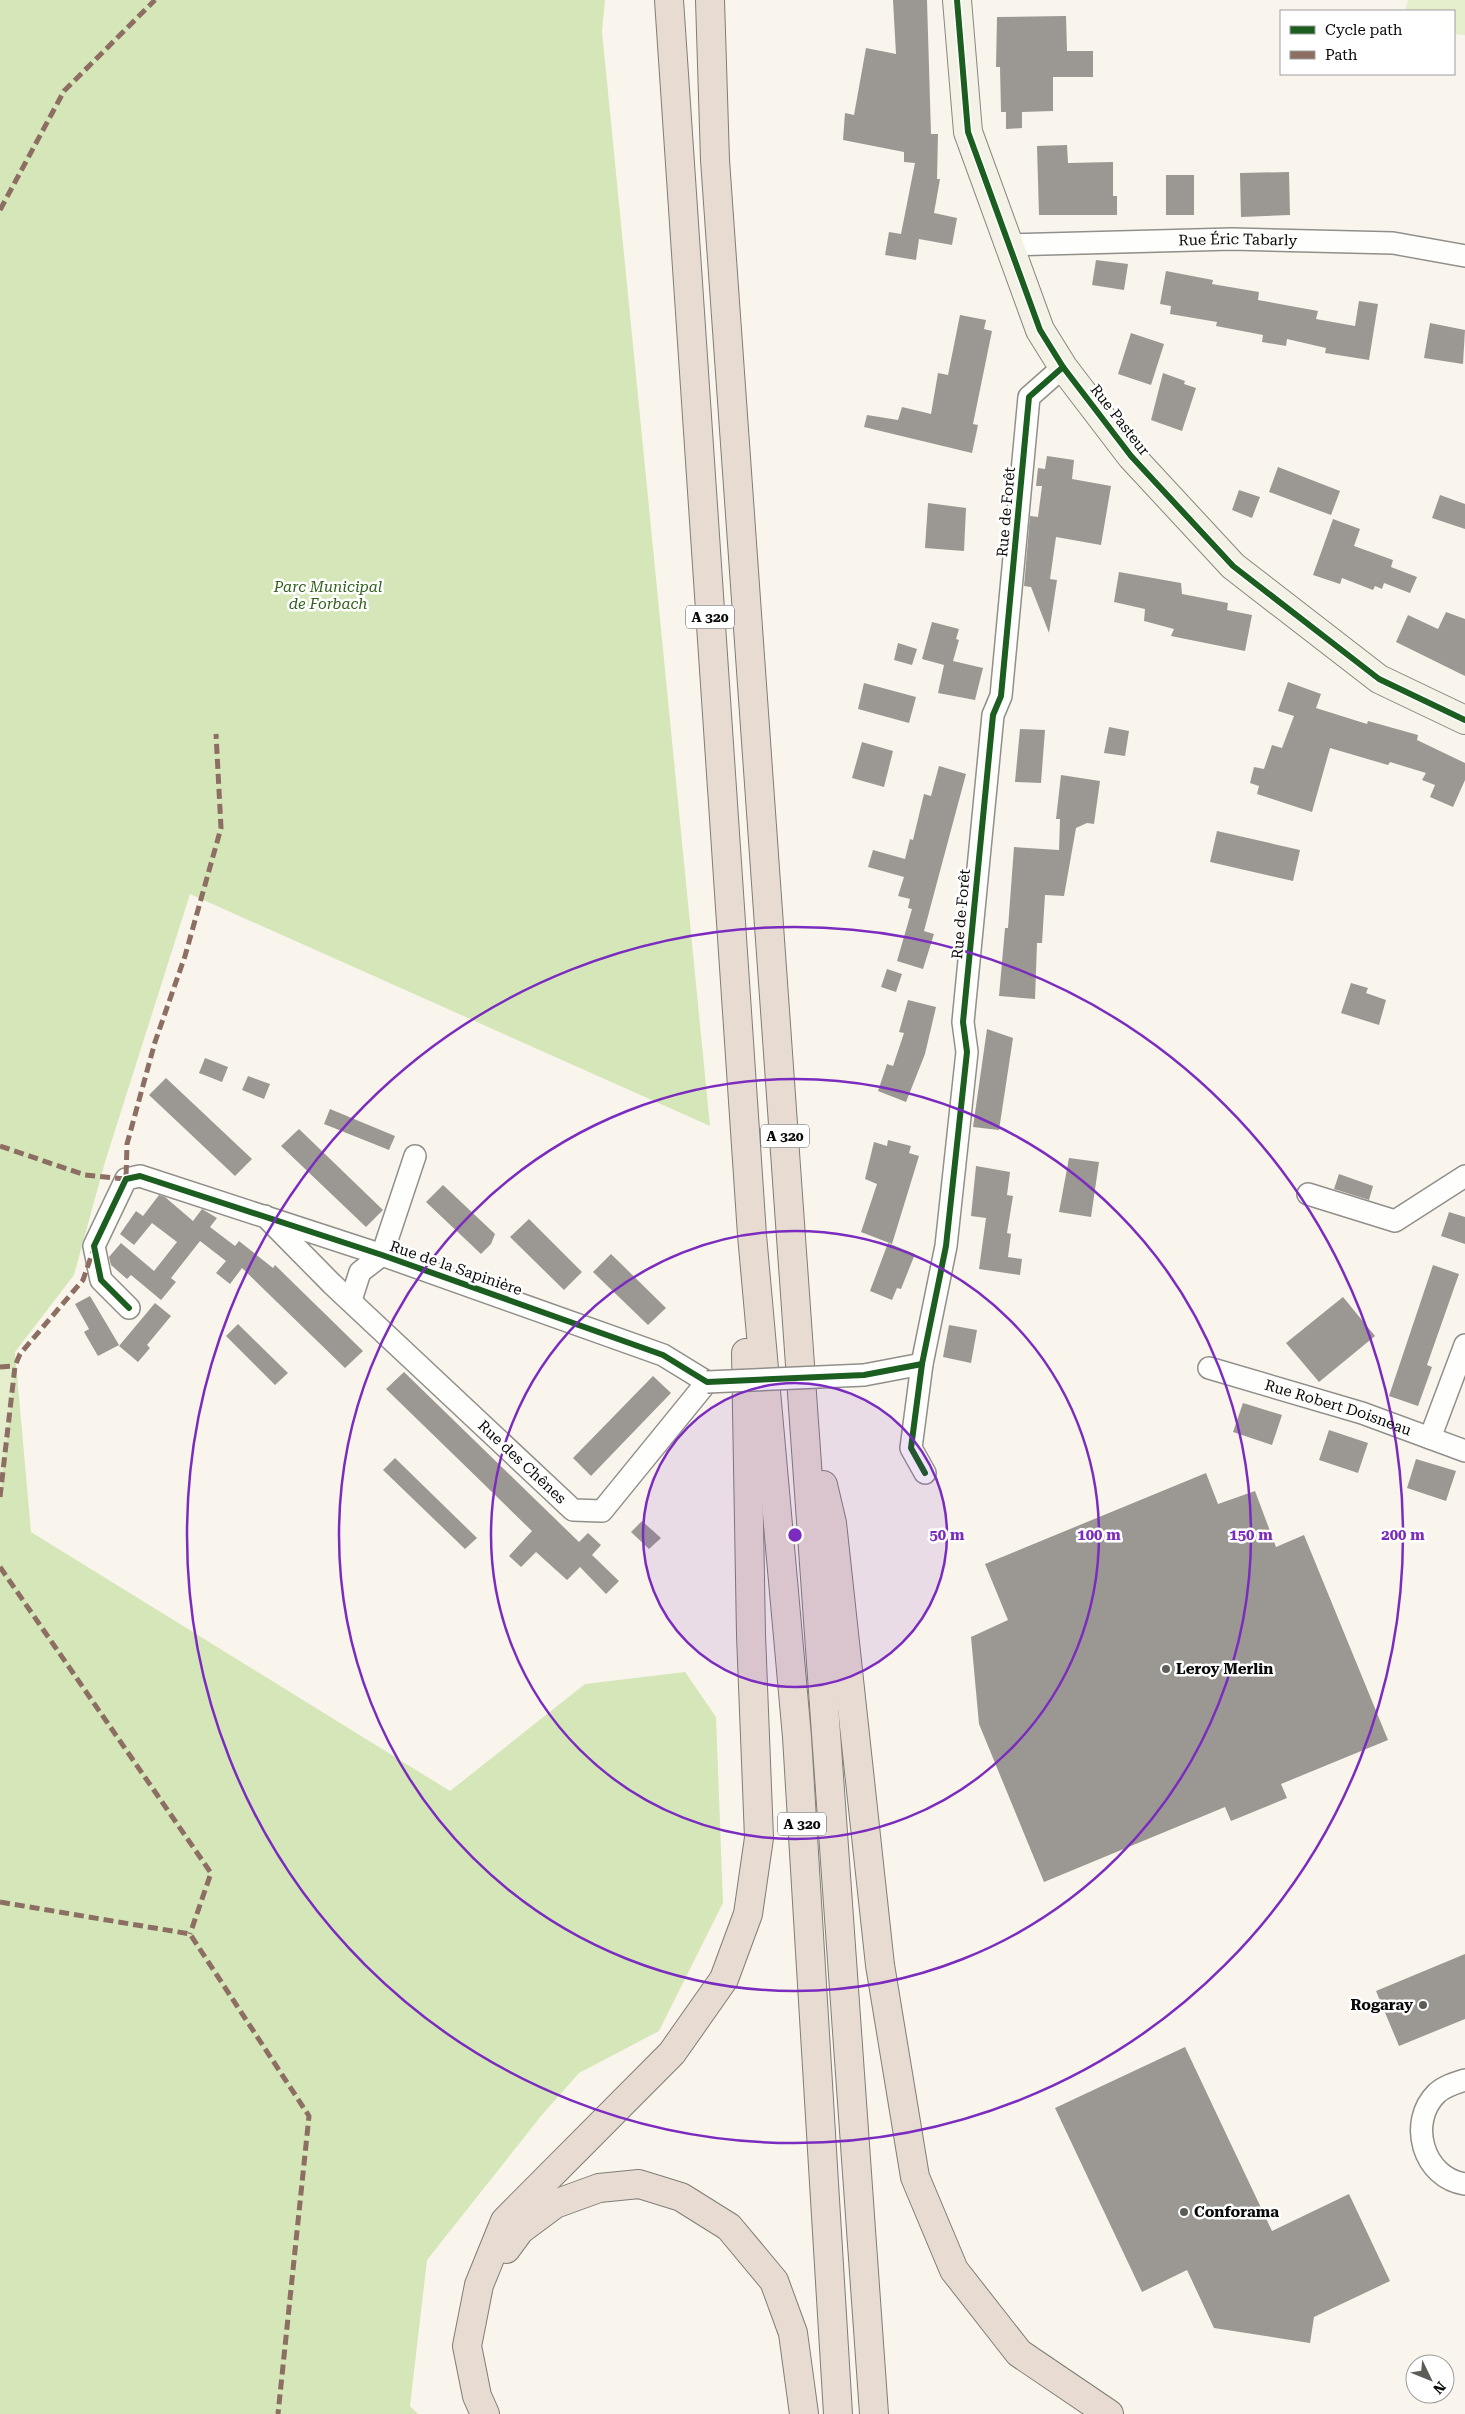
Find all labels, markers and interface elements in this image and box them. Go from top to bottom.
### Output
legend [1280,10,1455,75]
text: Cycle path [1325,21,1403,39]
text: Path [1325,46,1358,64]
street label: Rue Éric Tabarly [1178,230,1298,250]
street label: Rue Pasteur [1087,381,1153,459]
street label: Rue de Forêt [993,466,1019,558]
park label: Parc Municipal de Forbach [273,578,383,613]
road number: A 320 [686,606,734,628]
street label: Rue de Forêt [948,868,974,960]
road number: A 320 [761,1124,809,1148]
street label: Rue de la Sapinière [387,1237,525,1299]
street label: Rue Robert Doisneau [1263,1376,1414,1440]
street label: Rue des Chênes [474,1417,570,1507]
centre of rings [786,1526,804,1544]
text: 50 m [929,1526,965,1544]
text: 100 m [1077,1526,1121,1544]
text: 150 m [1229,1526,1273,1544]
text: 200 m [1381,1526,1425,1544]
place label: Leroy Merlin [1176,1660,1273,1678]
marker: Leroy Merlin [1160,1663,1172,1675]
road number: A 320 [778,1812,826,1836]
place label: Rogaray [1350,1996,1413,2014]
marker: Rogaray [1417,1999,1429,2011]
place label: Conforama [1194,2203,1279,2221]
marker: Conforama [1178,2206,1190,2218]
north arrow [1405,2354,1455,2404]
text: N [1430,2378,1449,2397]

